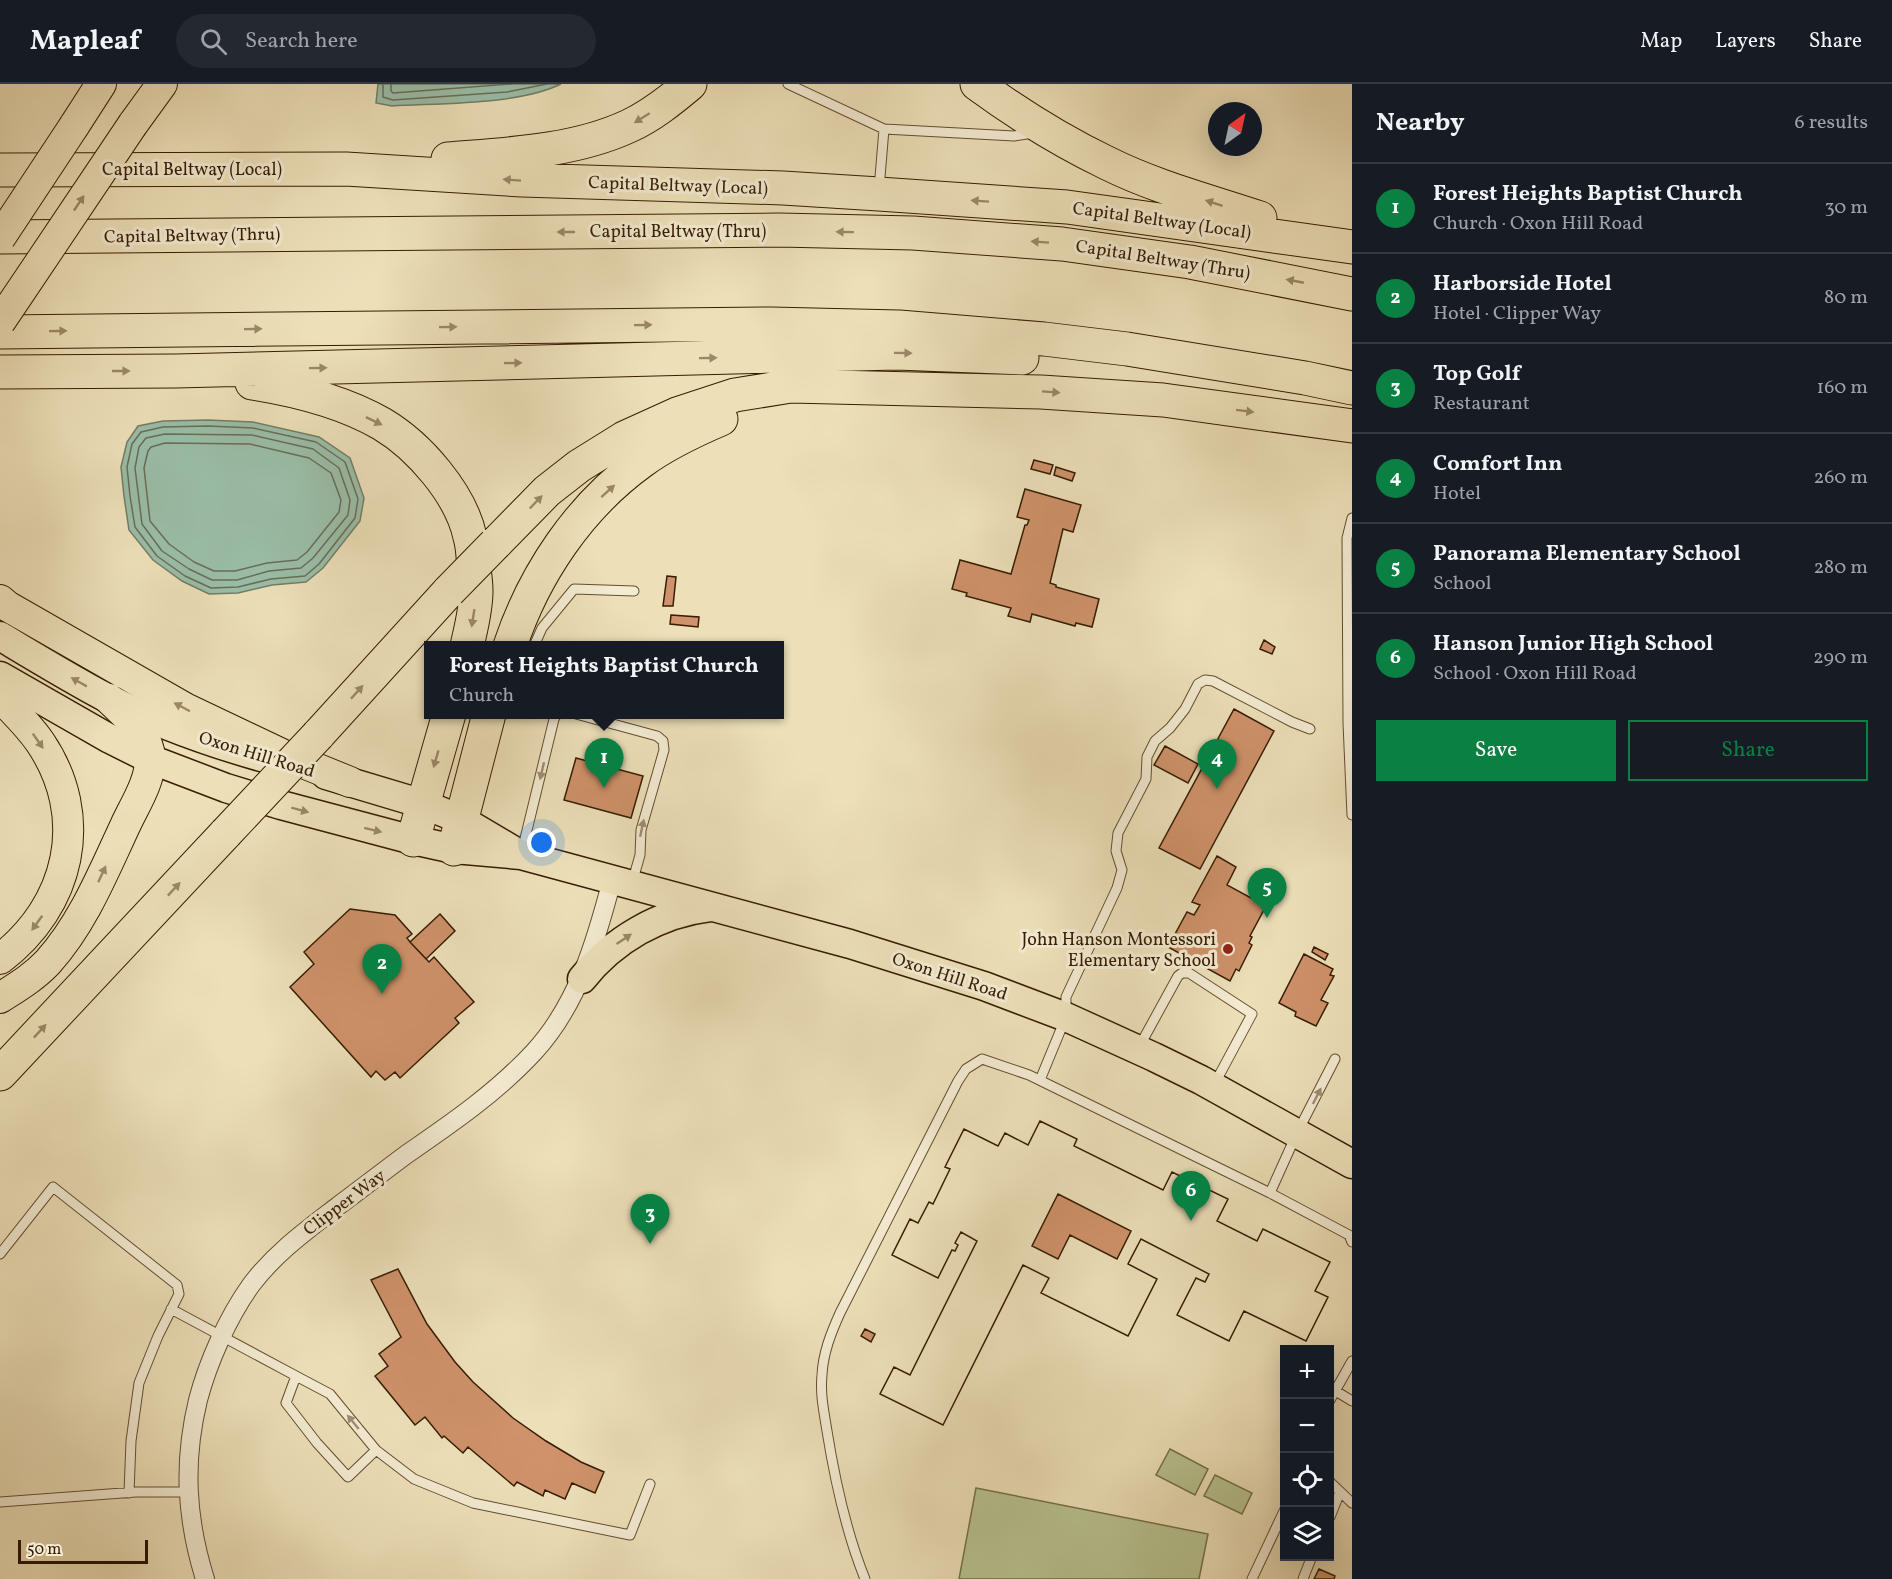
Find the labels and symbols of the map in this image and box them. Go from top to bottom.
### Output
north arrow [1208,102,1262,156]
one-way arrow [634,113,650,124]
street label: Capital Beltway (Local) [102,158,282,183]
street label: Capital Beltway (Local) [588,171,768,202]
one-way arrow [503,175,522,184]
one-way arrow [73,196,85,212]
one-way arrow [970,196,989,205]
street label: Capital Beltway (Local) [1071,197,1253,246]
one-way arrow [1205,198,1223,207]
street label: Capital Beltway (Thru) [590,220,766,245]
street label: Capital Beltway (Thru) [104,222,280,251]
one-way arrow [557,227,576,236]
one-way arrow [836,227,855,237]
street label: Capital Beltway (Thru) [1074,234,1252,287]
one-way arrow [1030,237,1049,247]
one-way arrow [1285,276,1304,285]
one-way arrow [634,320,653,330]
one-way arrow [439,322,458,332]
one-way arrow [244,324,263,334]
one-way arrow [49,327,68,336]
one-way arrow [894,349,913,358]
one-way arrow [699,353,718,362]
one-way arrow [504,358,523,367]
one-way arrow [309,363,328,372]
one-way arrow [112,367,131,376]
one-way arrow [1041,388,1060,397]
one-way arrow [1236,406,1255,416]
one-way arrow [366,416,383,425]
one-way arrow [600,484,615,498]
one-way arrow [528,496,542,510]
one-way arrow [468,609,477,628]
one-way arrow [71,677,87,688]
one-way arrow [350,685,364,699]
one-way arrow [173,702,190,712]
street label: Oxon Hill Road [195,726,318,785]
one-way arrow [33,733,44,749]
pin: 1 [584,738,624,788]
pin: 4 [1198,740,1236,789]
one-way arrow [431,750,440,768]
one-way arrow [536,761,546,780]
one-way arrow [291,806,309,815]
one-way arrow [638,819,648,837]
one-way arrow [364,825,382,835]
your location [527,828,556,857]
one-way arrow [98,866,107,883]
pin: 5 [1248,868,1286,918]
one-way arrow [166,882,180,896]
one-way arrow [31,914,43,930]
place label: John Hanson Montessori Elementary School [1021,928,1216,974]
one-way arrow [616,934,632,945]
marker: John Hanson Montessori Elementary School [1221,942,1235,956]
pin: 2 [362,944,401,994]
street label: Oxon Hill Road [889,947,1010,1008]
one-way arrow [33,1024,46,1039]
one-way arrow [1312,1088,1322,1105]
street label: Clipper Way [299,1164,391,1242]
pin: 6 [1172,1172,1210,1221]
pin: 3 [630,1194,670,1244]
one-way arrow [347,1415,360,1430]
scale bar [18,1537,148,1564]

